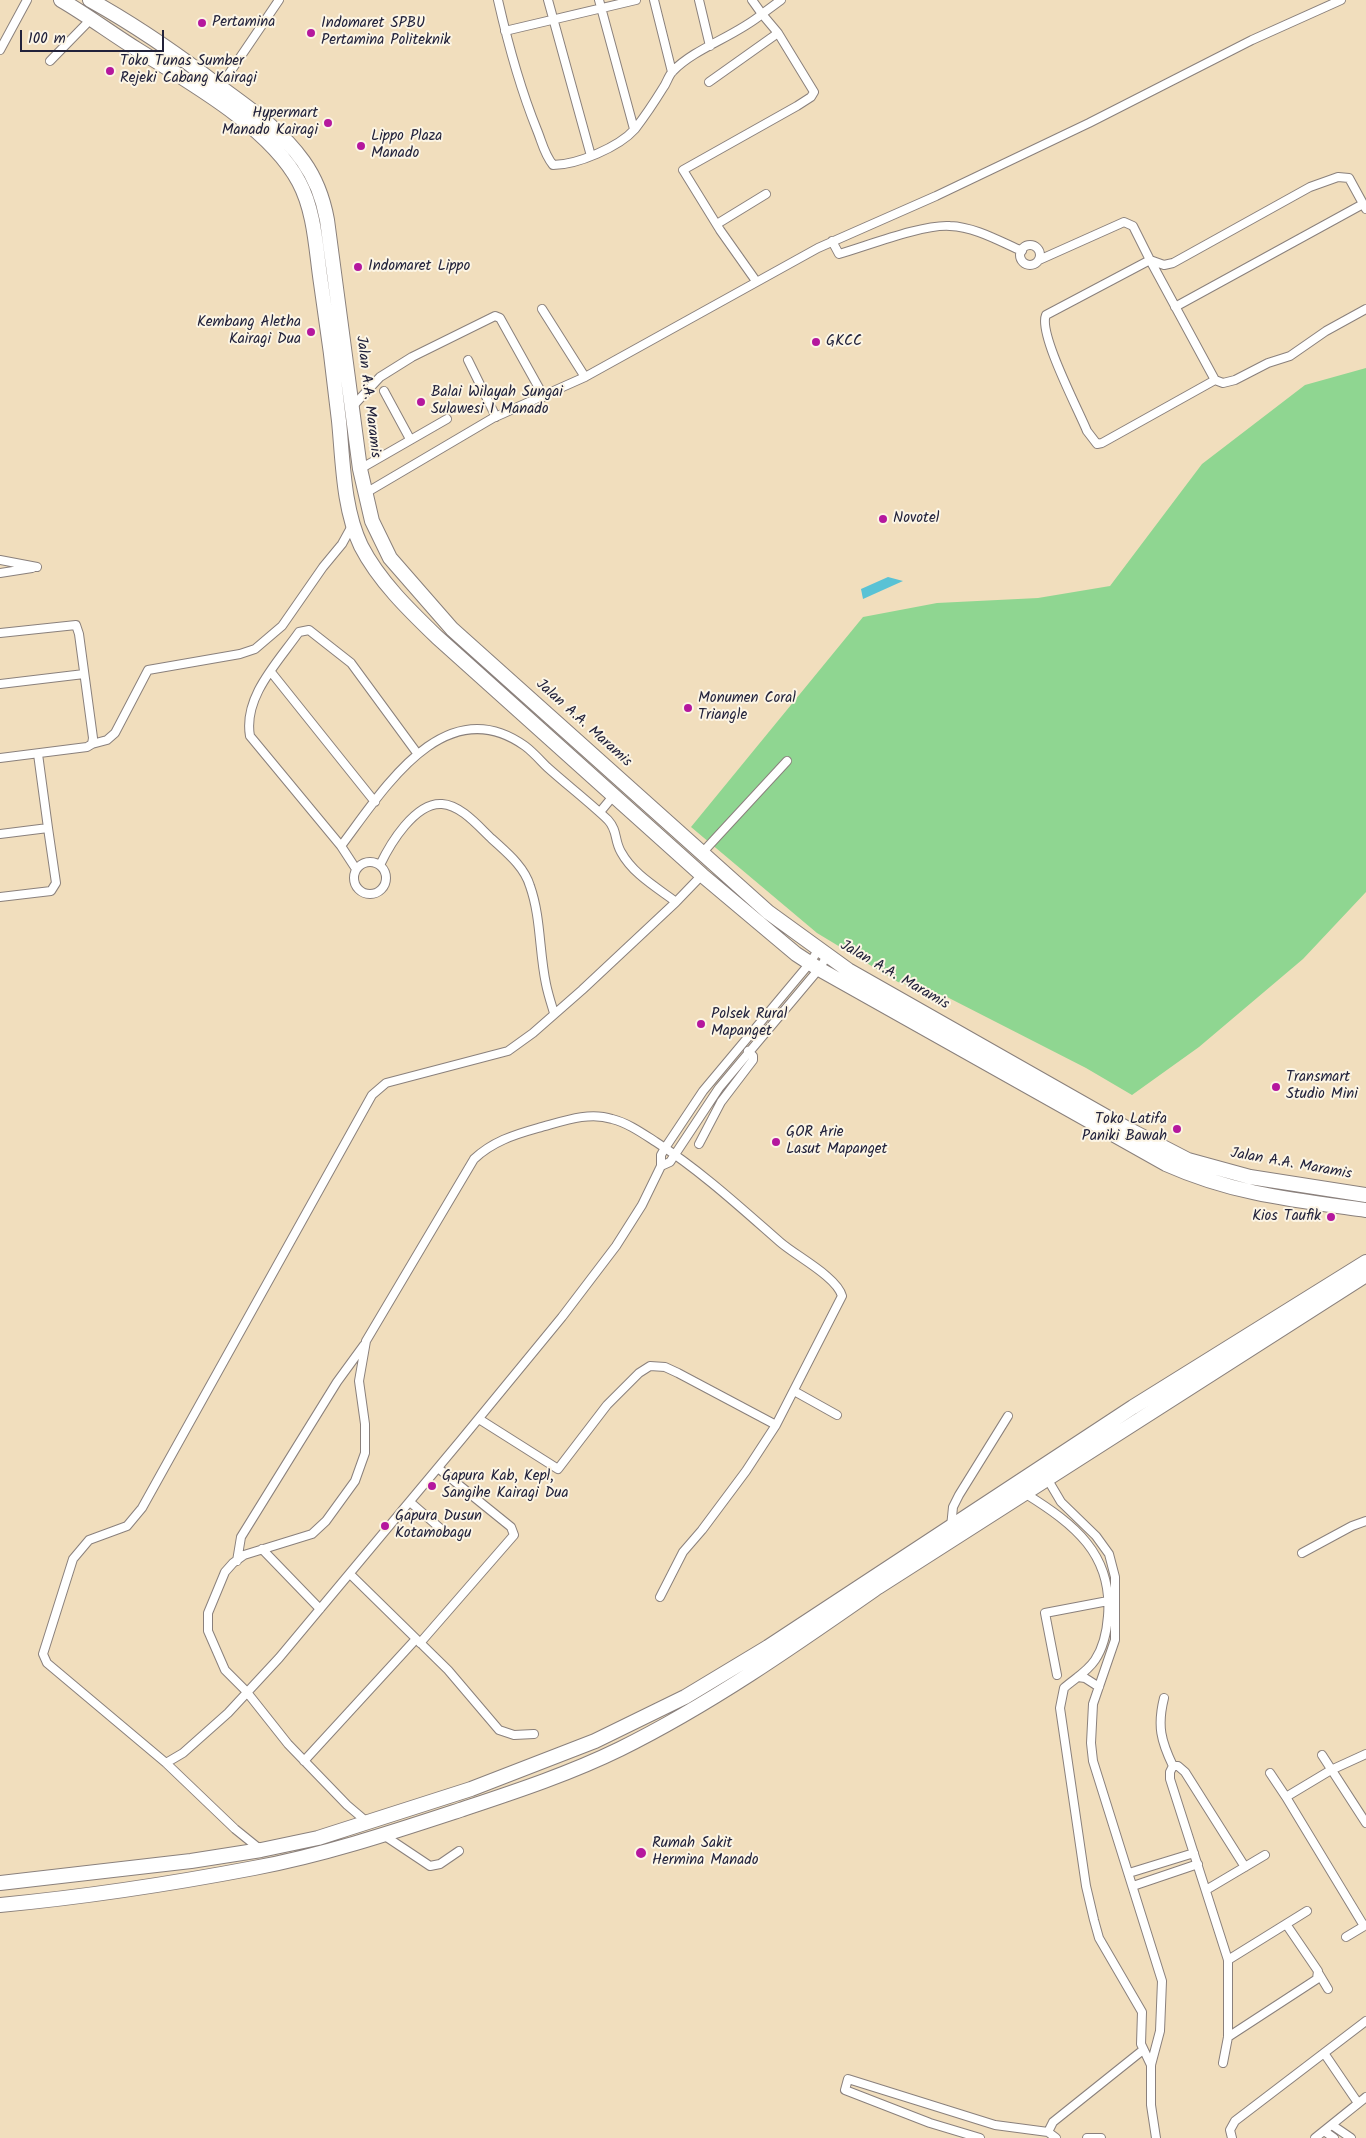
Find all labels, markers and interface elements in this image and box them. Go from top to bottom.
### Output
place label: Pertamina [212,14,275,32]
place label: Indomaret SPBU Pertamina Politeknik [321,15,451,50]
marker: Pertamina [196,17,208,29]
scale bar [22,20,166,52]
text: 100 m [28,27,66,51]
marker: Indomaret SPBU Pertamina Politeknik [305,27,317,39]
place label: Toko Tunas Sumber Rejeki Cabang Kairagi [120,53,257,88]
marker: Toko Tunas Sumber Rejeki Cabang Kairagi [104,65,116,77]
place label: Hypermart Manado Kairagi [222,105,318,140]
marker: Hypermart Manado Kairagi [322,117,334,129]
place label: Lippo Plaza Manado [371,128,442,163]
marker: Lippo Plaza Manado [355,140,367,152]
place label: Indomaret Lippo [368,258,470,276]
marker: Indomaret Lippo [352,261,364,273]
place label: Kembang Aletha Kairagi Dua [197,314,301,349]
marker: Kembang Aletha Kairagi Dua [305,326,317,338]
place label: GKCC [826,333,862,351]
street label: Jalan A.A. Maramis [351,335,383,459]
marker: GKCC [810,336,822,348]
place label: Balai Wilayah Sungai Sulawesi I Manado [431,384,563,419]
marker: Balai Wilayah Sungai Sulawesi I Manado [415,396,427,408]
place label: Novotel [893,510,939,528]
marker: Novotel [877,513,889,525]
street label: Jalan A.A. Maramis [531,676,635,772]
place label: Monumen Coral Triangle [698,690,796,725]
marker: Monumen Coral Triangle [682,702,694,714]
street label: Jalan A.A. Maramis [836,937,952,1015]
place label: Polsek Rural Mapanget [711,1006,787,1041]
marker: Polsek Rural Mapanget [695,1018,707,1030]
place label: Transmart Studio Mini [1286,1069,1358,1104]
marker: Transmart Studio Mini [1270,1081,1282,1093]
place label: Toko Latifa Paniki Bawah [1082,1111,1167,1146]
marker: Toko Latifa Paniki Bawah [1171,1123,1183,1135]
place label: GOR Arie Lasut Mapanget [786,1124,887,1159]
marker: GOR Arie Lasut Mapanget [770,1136,782,1148]
street label: Jalan A.A. Maramis [1229,1145,1353,1185]
place label: Kios Taufik [1252,1208,1321,1226]
marker: Kios Taufik [1325,1211,1337,1223]
place label: Gapura Kab, Kepl, Sangihe Kairagi Dua [442,1468,569,1503]
marker: Gapura Kab, Kepl, Sangihe Kairagi Dua [426,1480,438,1492]
place label: Gapura Dusun Kotamobagu [395,1508,482,1543]
marker: Gapura Dusun Kotamobagu [379,1520,391,1532]
place label: Rumah Sakit Hermina Manado [652,1835,758,1870]
marker: Rumah Sakit Hermina Manado [634,1846,648,1860]

